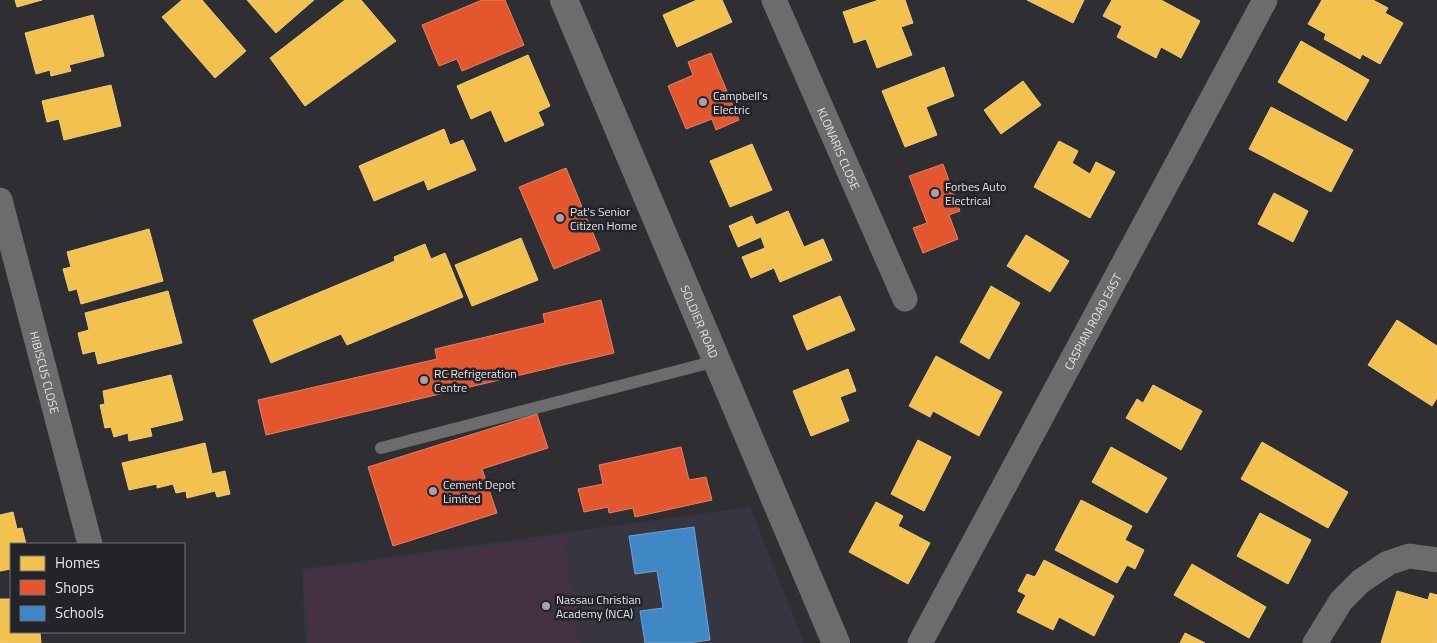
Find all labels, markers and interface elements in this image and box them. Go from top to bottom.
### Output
place label: Campbell's Electric [713,86,768,119]
marker: Campbell's Electric [697,96,709,108]
street label: KLONARIS CLOSE [813,104,866,193]
place label: Forbes Auto Electrical [945,177,1006,210]
marker: Forbes Auto Electrical [929,187,941,199]
place label: Pat's Senior Citizen Home [570,202,637,235]
marker: Pat's Senior Citizen Home [554,212,566,224]
street label: CASPIAN ROAD EAST [1059,269,1127,373]
street label: SOLDIER ROAD [676,282,724,361]
street label: HIBISCUS CLOSE [25,329,65,416]
place label: RC Refrigeration Centre [434,364,517,397]
marker: RC Refrigeration Centre [418,374,430,386]
place label: Cement Depot Limited [443,475,516,508]
marker: Cement Depot Limited [427,485,439,497]
legend [10,543,185,633]
text: Homes [55,551,100,574]
text: Shops [55,576,94,599]
place label: Nassau Christian Academy (NCA) [556,590,641,623]
marker: Nassau Christian Academy (NCA) [540,600,552,612]
text: Schools [55,601,104,624]

